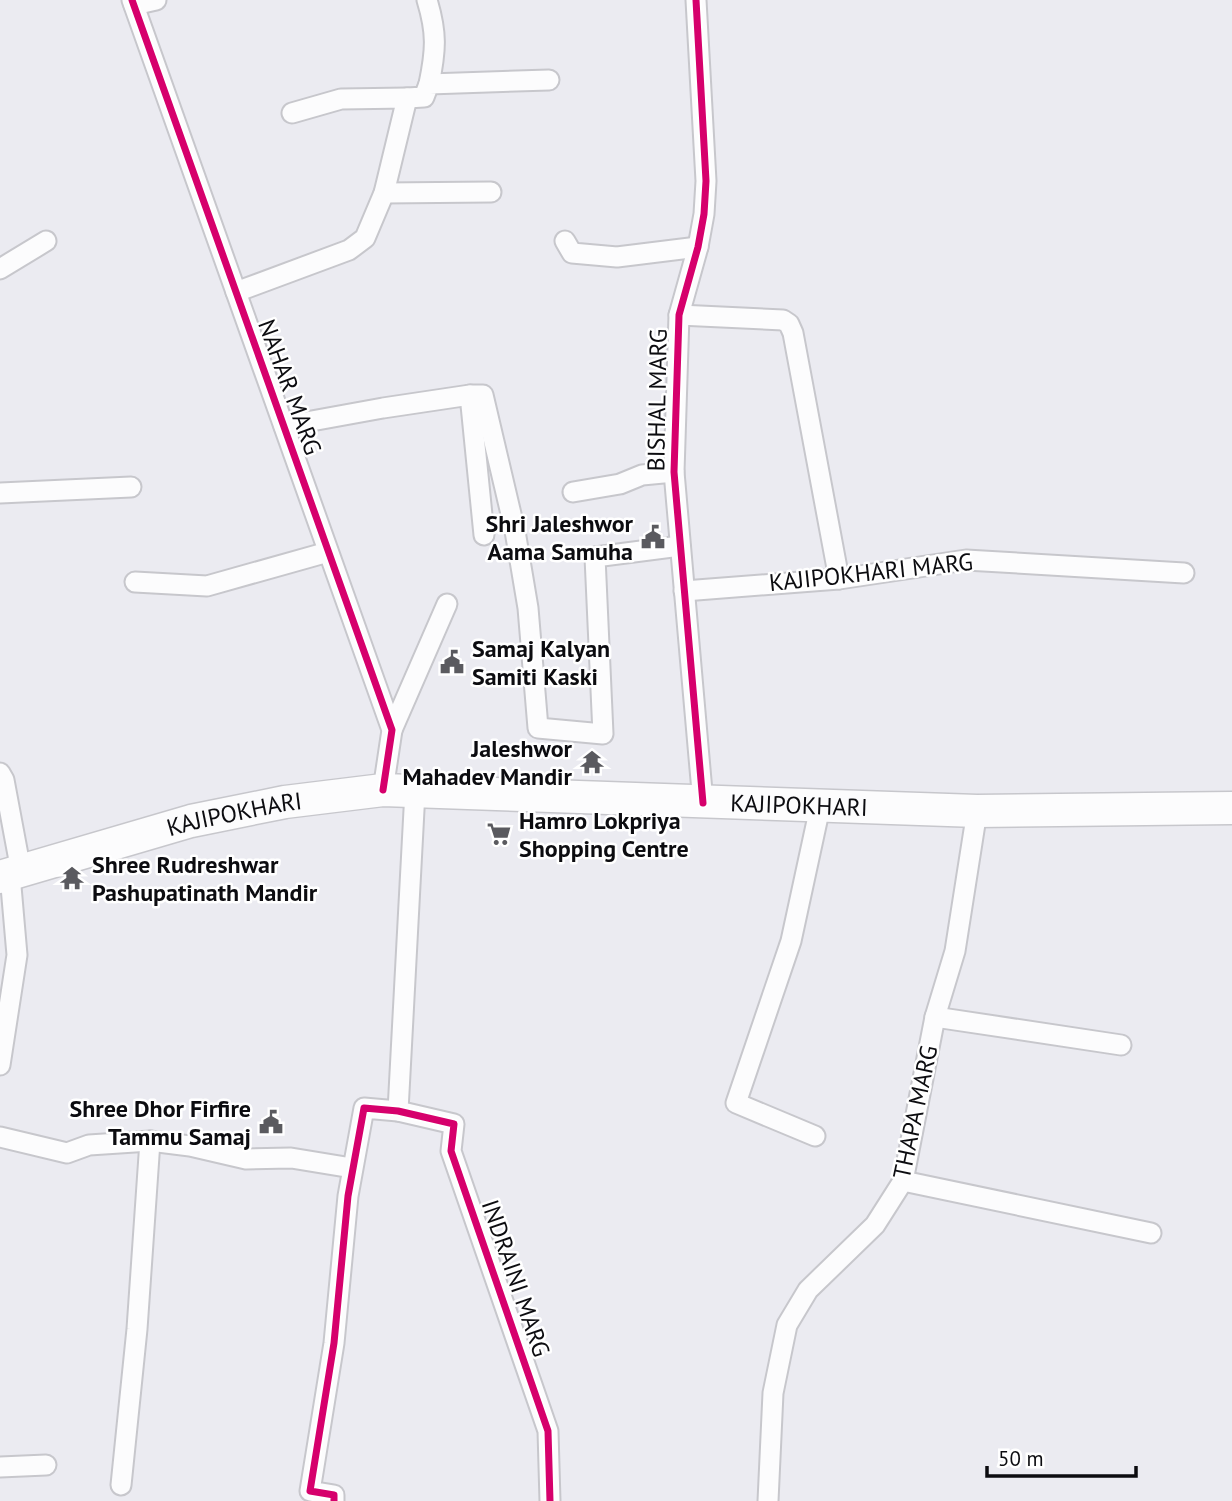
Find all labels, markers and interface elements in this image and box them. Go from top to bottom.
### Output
street label: NAHAR MARG [251,315,329,459]
street label: BISHAL MARG [640,328,674,472]
place label: Shri Jaleshwor Aama Samuha [485,508,634,567]
public building icon: Shri Jaleshwor Aama Samuha [639,523,667,551]
street label: KAJIPOKHARI MARG [768,546,974,598]
place label: Samaj Kalyan Samiti Kaski [472,633,610,692]
public building icon: Samaj Kalyan Samiti Kaski [438,648,466,676]
place label: Jaleshwor Mahadev Mandir [402,733,573,792]
temple icon: Jaleshwor Mahadev Mandir [578,748,606,776]
street label: KAJIPOKHARI [163,785,304,843]
street label: KAJIPOKHARI [730,787,868,823]
place label: Hamro Lokpriya Shopping Centre [519,805,689,864]
supermarket icon: Hamro Lokpriya Shopping Centre [485,820,513,848]
place label: Shree Rudreshwar Pashupatinath Mandir [92,849,318,908]
temple icon: Shree Rudreshwar Pashupatinath Mandir [58,864,86,892]
street label: THAPA MARG [886,1042,944,1182]
place label: Shree Dhor Firfire Tammu Samaj [69,1093,251,1152]
public building icon: Shree Dhor Firfire Tammu Samaj [257,1108,285,1136]
street label: INDRAINI MARG [475,1195,557,1361]
scale bar [987,1434,1136,1478]
text: 50 m [998,1445,1044,1472]

